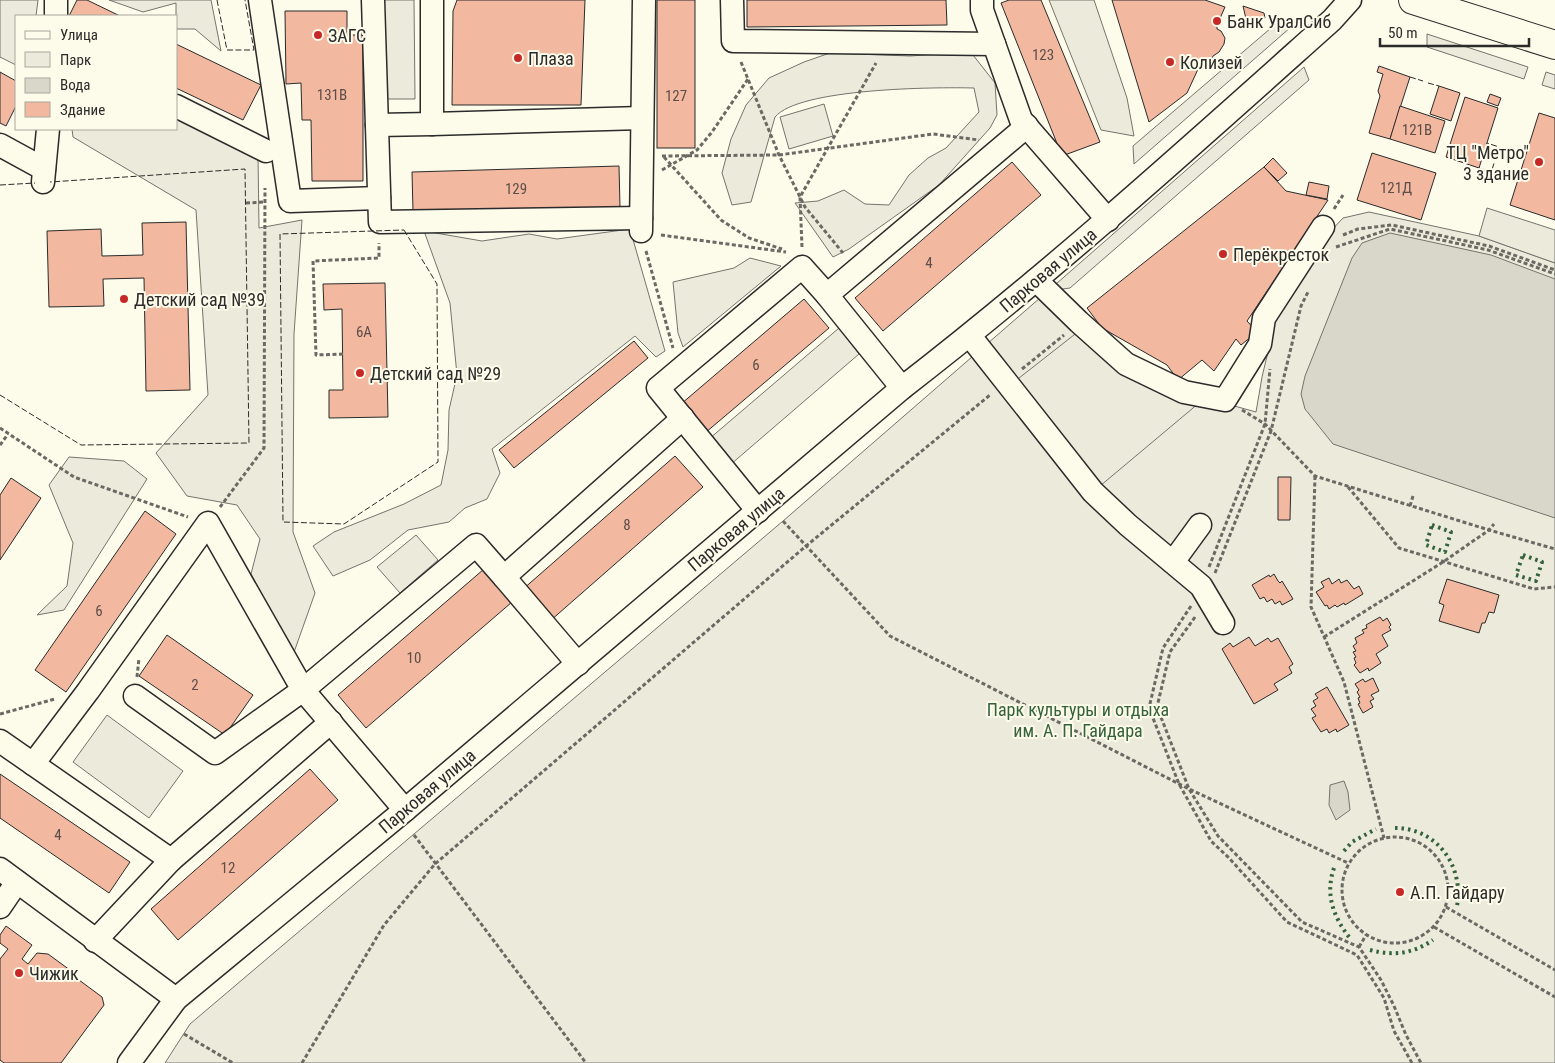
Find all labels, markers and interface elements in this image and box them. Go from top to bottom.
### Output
place label: Банк УралСиб [1227,11,1331,32]
legend [15,15,178,130]
marker: Банк УралСиб [1211,15,1223,27]
scale bar [1380,15,1529,47]
text: 50 m [1388,24,1418,42]
place label: ЗАГС [328,25,366,46]
text: Улица [60,26,98,44]
marker: ЗАГС [312,29,324,41]
house number: 123 [1032,46,1054,64]
place label: Плаза [528,48,574,69]
text: Парк [60,51,91,69]
marker: Плаза [512,52,524,64]
place label: Колизей [1180,52,1243,73]
marker: Колизей [1164,56,1176,68]
text: Вода [60,76,90,94]
house number: 131В [317,86,347,104]
house number: 127 [665,87,687,105]
text: Здание [60,101,105,119]
house number: 121В [1402,121,1432,139]
place label: ТЦ "Метро" 3 здание [1446,142,1529,184]
marker: ТЦ "Метро" 3 здание [1533,156,1545,168]
house number: 121Д [1380,179,1412,197]
house number: 129 [505,180,527,198]
street label: Парковая улица [995,223,1101,317]
place label: Перёкресток [1233,244,1330,265]
marker: Перёкресток [1217,248,1229,260]
house number: 4 [925,254,933,272]
place label: Детский сад №39 [134,289,265,310]
marker: Детский сад №39 [118,293,130,305]
house number: 6А [356,323,372,341]
house number: 6 [752,356,760,374]
place label: Детский сад №29 [370,363,501,384]
marker: Детский сад №29 [354,367,366,379]
street label: Парковая улица [683,482,789,576]
house number: 8 [623,516,631,534]
house number: 6 [95,602,103,620]
house number: 10 [407,649,421,667]
house number: 2 [191,676,199,694]
park label: Парк культуры и отдыха им. А. П. Гайдара [987,699,1169,741]
street label: Парковая улица [374,744,480,838]
house number: 4 [54,826,62,844]
house number: 12 [221,859,235,877]
place label: А.П. Гайдару [1410,882,1505,903]
marker: А.П. Гайдару [1394,886,1406,898]
place label: Чижик [29,963,79,984]
marker: Чижик [13,967,25,979]

